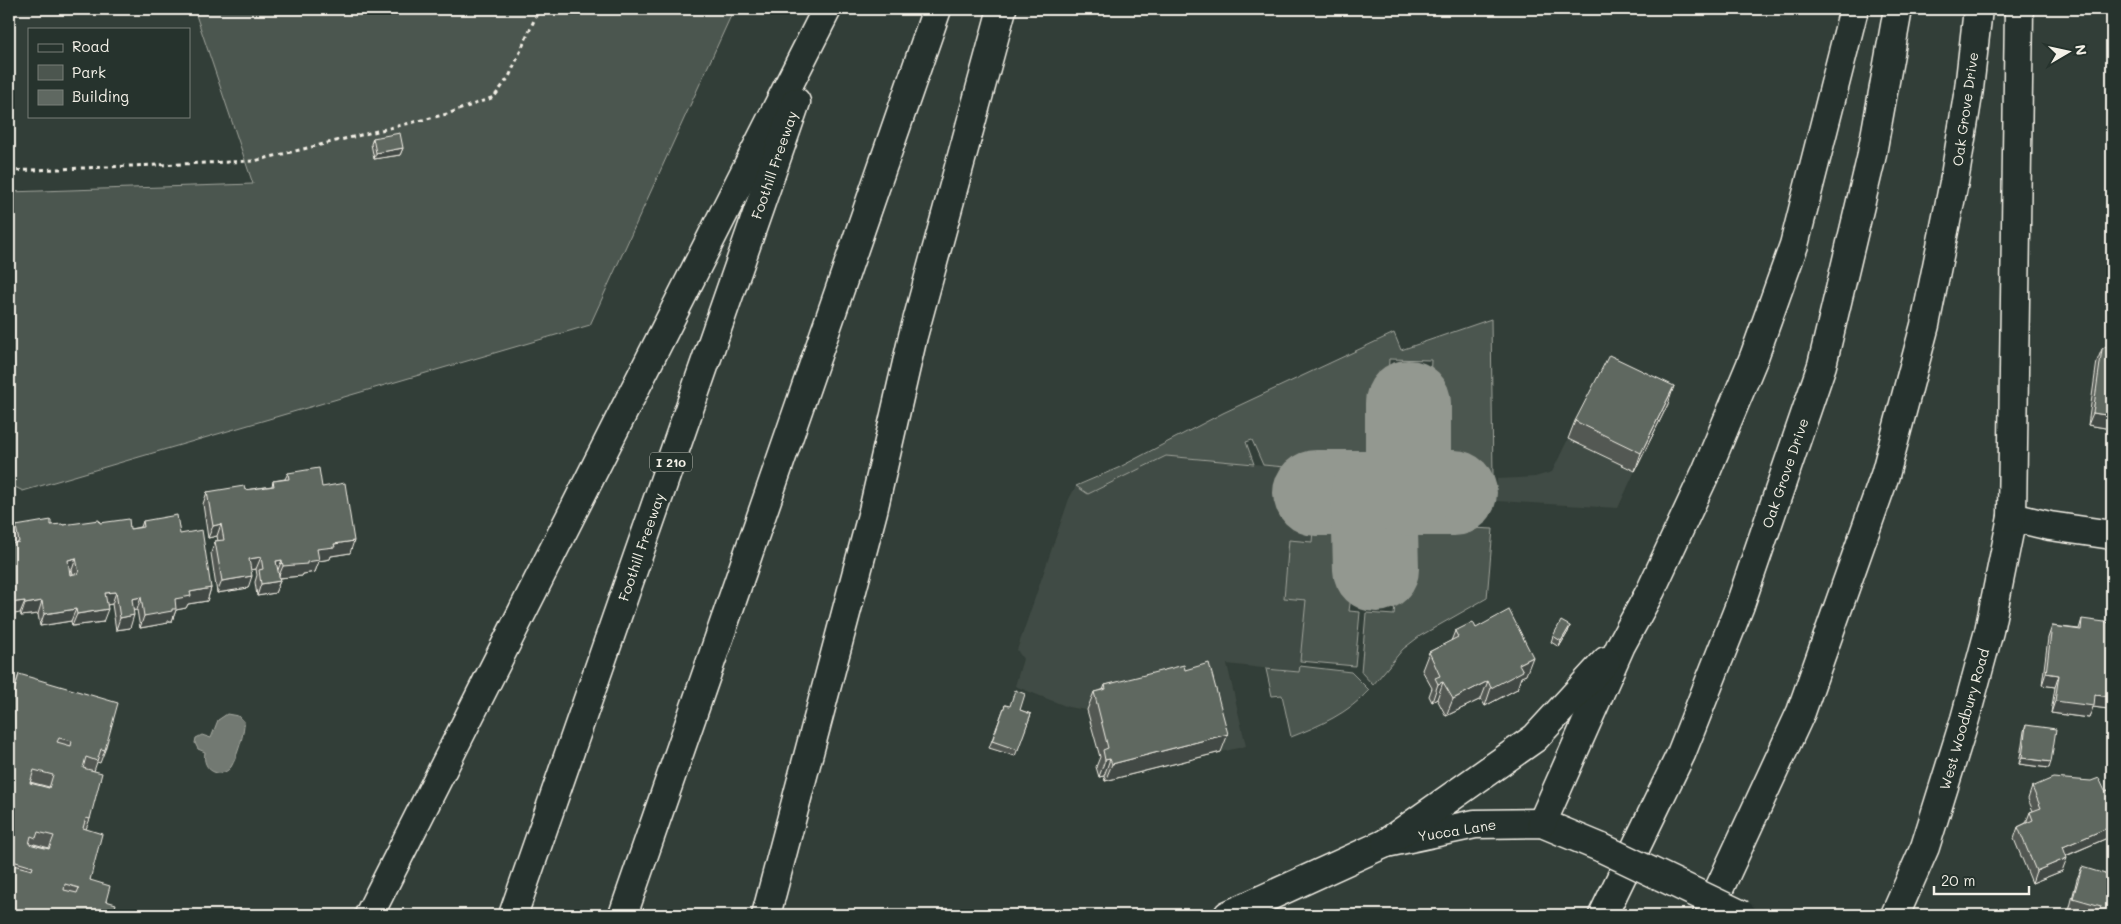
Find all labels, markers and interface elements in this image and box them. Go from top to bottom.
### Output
legend [28,28,190,118]
north arrow [2044,28,2094,78]
text: Road [72,36,109,56]
text: N [2071,43,2092,57]
street label: Oak Grove Drive [1948,51,1982,167]
text: Park [72,62,106,82]
text: Building [72,86,129,106]
street label: Foothill Freeway [747,108,801,222]
street label: Oak Grove Drive [1757,416,1813,530]
road number: I 210 [650,452,692,472]
street label: Foothill Freeway [614,490,668,604]
street label: West Woodbury Road [1935,646,1993,792]
street label: Yucca Lane [1416,814,1498,846]
scale bar [1934,864,2028,896]
text: 20 m [1941,870,1975,890]

